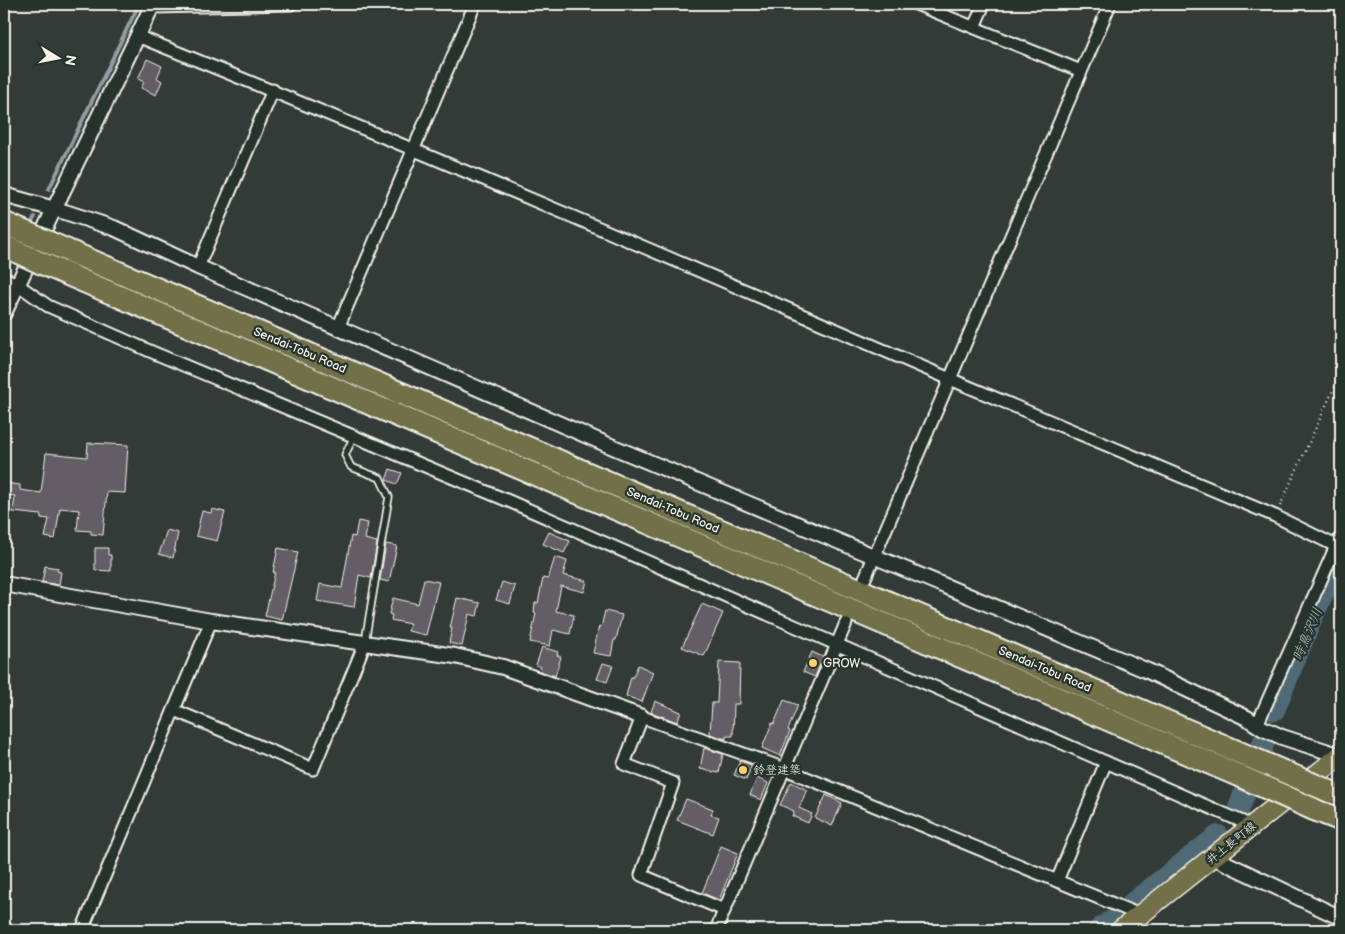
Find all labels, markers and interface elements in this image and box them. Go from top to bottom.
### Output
north arrow [32,32,82,82]
text: N [61,54,80,67]
street label: Sendai-Tobu Road [251,324,349,377]
street label: Sendai-Tobu Road [624,484,722,537]
water label: 時鳥沢川 [1289,605,1326,663]
street label: Sendai-Tobu Road [996,643,1094,696]
place label: GROW [823,656,860,671]
marker: GROW [807,657,819,669]
place label: 鈴登建築 [753,763,801,778]
marker: 鈴登建築 [737,764,749,776]
street label: 井土長町線 [1203,819,1259,868]

